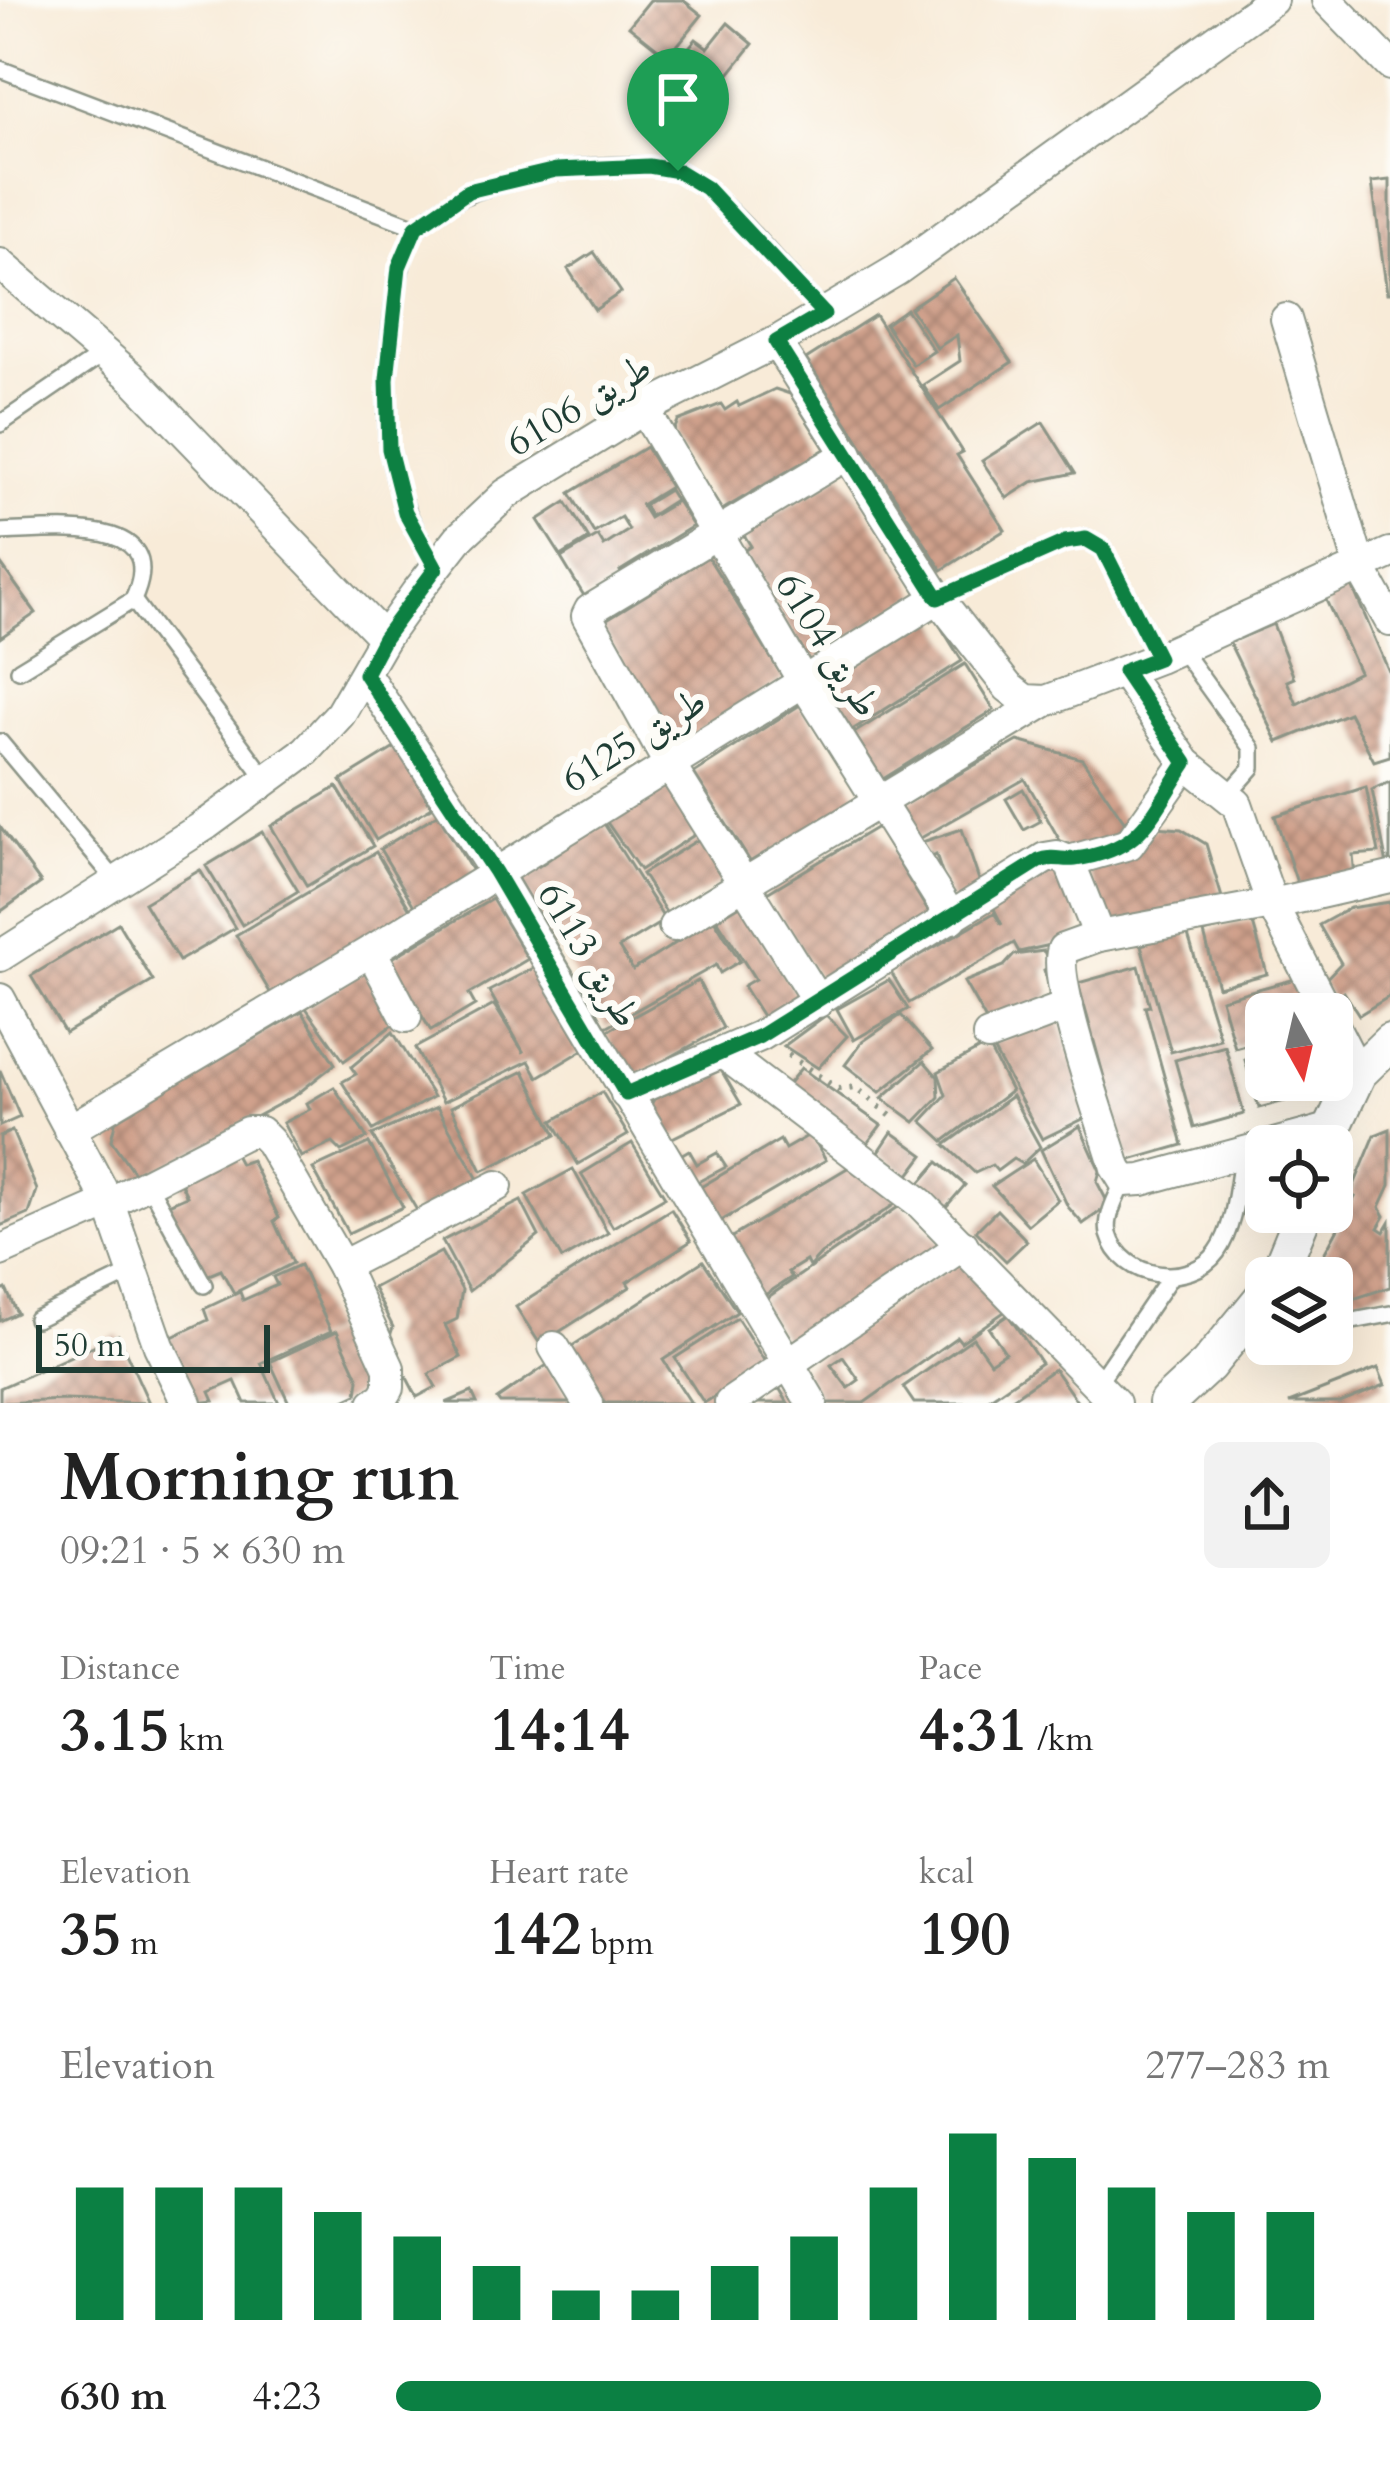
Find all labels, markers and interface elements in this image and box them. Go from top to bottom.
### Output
pin [627,48,729,171]
icon: arrive [645,66,711,132]
street label: طريق 6106 [496,341,662,469]
street label: طريق 6104 [763,562,893,728]
street label: طريق 6125 [551,675,717,805]
street label: طريق 6113 [525,872,653,1038]
north arrow [1245,993,1353,1101]
map controls [1245,993,1353,1365]
button: locate [1245,1125,1353,1233]
button: layers [1245,1257,1353,1365]
scale bar [36,1319,270,1372]
text: 50 m [54,1323,125,1368]
text: Morning run [60,1434,459,1523]
button: share [1204,1442,1330,1568]
text: 09:21 · 5 × 630 m [60,1524,345,1577]
text: Distance [60,1646,181,1691]
text: Time [489,1646,566,1691]
text: Pace [919,1646,982,1691]
text: 3.15 [60,1691,170,1772]
text: 14:14 [489,1691,630,1772]
text: 4:31 [919,1691,1028,1772]
text: km [170,1717,224,1762]
text: /km [1028,1717,1093,1762]
text: Elevation [60,1850,191,1895]
text: Heart rate [489,1850,629,1895]
text: kcal [919,1850,974,1895]
text: 35 [60,1895,121,1976]
text: 142 [489,1895,582,1976]
text: 190 [919,1895,1011,1976]
text: m [121,1921,158,1966]
text: bpm [582,1921,654,1966]
text: Elevation [60,2039,215,2092]
text: 277–283 m [1145,2039,1330,2092]
text: 630 m [60,2370,166,2423]
text: 4:23 [252,2370,322,2423]

